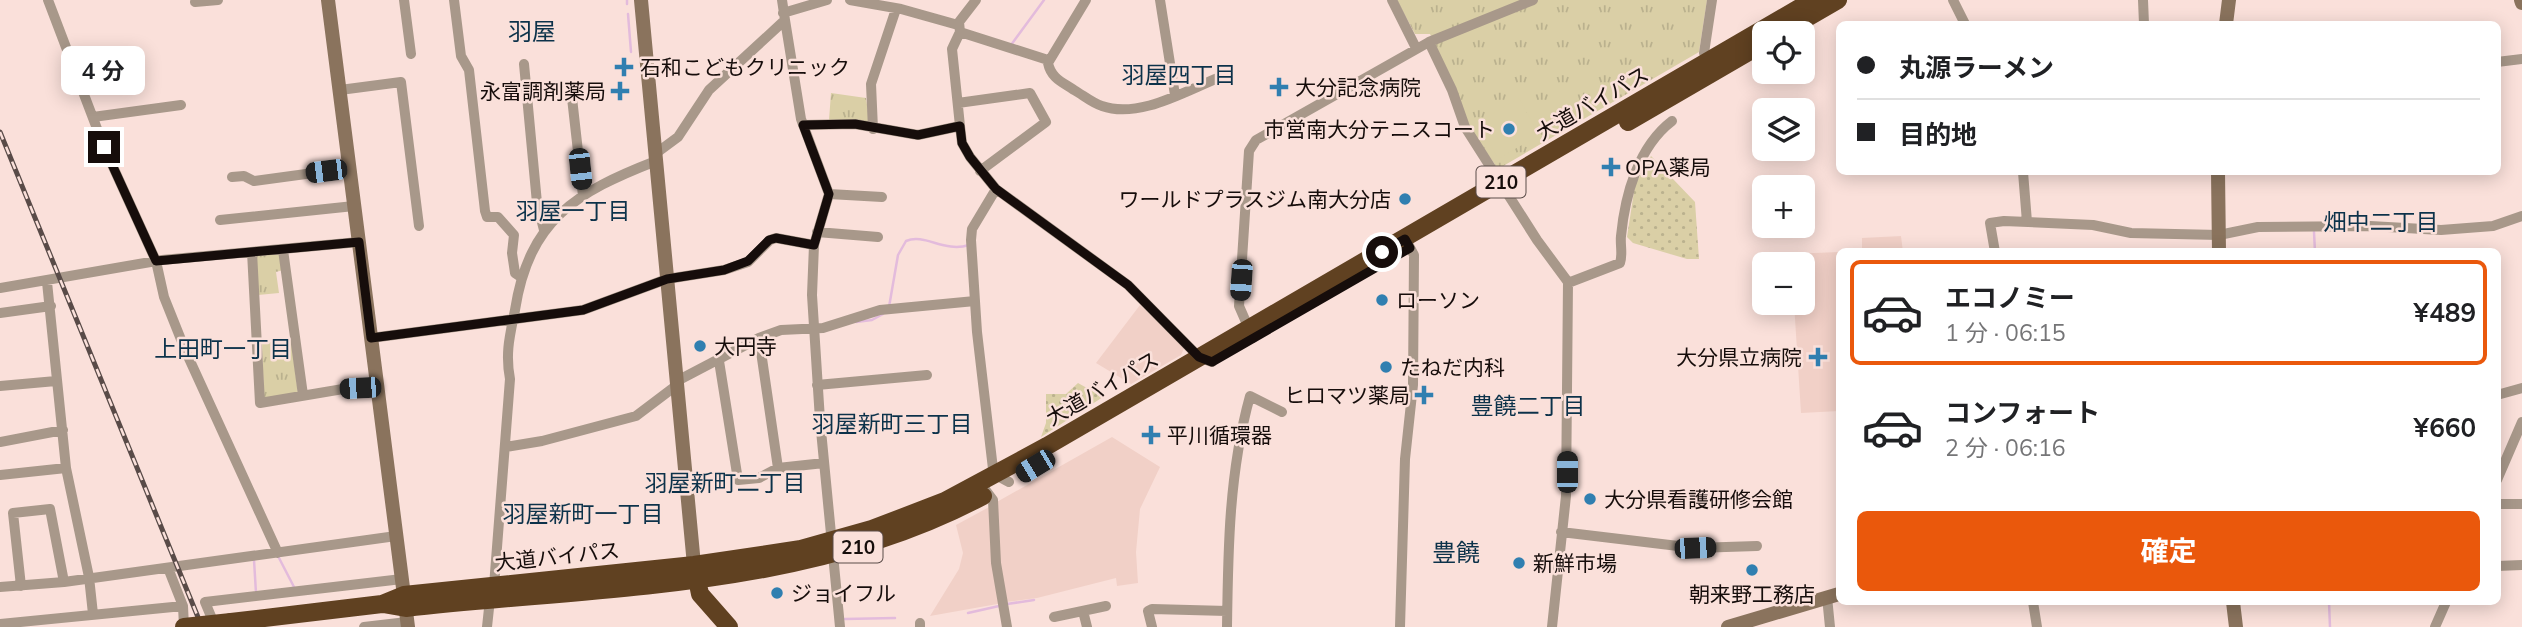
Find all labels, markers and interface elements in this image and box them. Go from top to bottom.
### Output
district label: 羽屋 [508,16,556,46]
map controls [1752,21,1815,315]
button: locate [1752,21,1815,84]
callout: 4 分 [62,46,146,94]
text: 丸源ラーメン [1899,51,2054,84]
place label: 石和こどもクリニック [640,54,850,80]
text: 4 分 [81,56,125,85]
marker: 石和こどもクリニック [614,57,634,77]
district label: 羽屋四丁目 [1122,60,1237,89]
street label: 大道バイパス [1531,60,1653,146]
place label: 大分記念病院 [1295,74,1421,100]
marker: 大分記念病院 [1269,77,1289,97]
place label: 永富調剤薬局 [480,78,606,104]
marker: 永富調剤薬局 [612,83,628,99]
button: layers [1752,98,1815,161]
place label: 市営南大分テニスコート [1264,116,1495,142]
text: 目的地 [1899,118,1977,151]
marker: 市営南大分テニスコート [1501,121,1517,137]
route end [88,131,120,163]
car [568,147,593,191]
place label: OPA薬局 [1625,154,1711,180]
car [304,158,349,184]
marker: OPA薬局 [1603,159,1619,175]
road number: 210 [1476,166,1526,198]
button: + [1752,175,1815,238]
place label: ワールドプラスジム南大分店 [1118,186,1391,212]
marker: ワールドプラスジム南大分店 [1397,191,1413,207]
district label: 羽屋一丁目 [516,196,631,225]
district label: 畑中二丁目 [2324,207,2439,236]
route start [1366,236,1398,268]
button: − [1752,252,1815,315]
car [1230,258,1253,302]
icon: car [1861,281,1924,344]
text: エコノミー [1945,281,2075,314]
place label: ローソン [1396,287,1480,313]
marker: ローソン [1374,292,1390,308]
text: ¥489 [2414,296,2476,329]
text: 1 分 · 06:15 [1945,318,2066,347]
place label: 大円寺 [714,333,777,359]
district label: 上田町一丁目 [154,334,292,363]
marker: 大円寺 [692,338,708,354]
place label: 大分県立病院 [1676,344,1802,370]
street label: 大道バイパス [1041,345,1163,431]
marker: 大分県立病院 [1808,347,1828,367]
place label: たねだ内科 [1400,354,1505,380]
marker: たねだ内科 [1378,359,1394,375]
car [339,376,382,400]
place label: ヒロマツ薬局 [1284,382,1410,408]
marker: ヒロマツ薬局 [1416,387,1432,403]
district label: 豊饒二丁目 [1471,391,1586,420]
icon: car [1861,396,1924,459]
text: コンフォート [1945,396,2100,429]
district label: 羽屋新町三丁目 [812,409,973,438]
text: ¥660 [2414,411,2476,444]
place label: 平川循環器 [1167,422,1272,448]
marker: 平川循環器 [1141,425,1161,445]
text: 2 分 · 06:16 [1945,433,2066,462]
car [1012,446,1059,486]
car [1557,451,1578,493]
district label: 羽屋新町二丁目 [645,468,806,497]
place label: 大分県看護研修会館 [1604,486,1793,512]
marker: 大分県看護研修会館 [1582,491,1598,507]
district label: 羽屋新町一丁目 [503,499,664,528]
button: 確定 [1857,511,2480,591]
road number: 210 [834,532,882,562]
street label: 大道バイパス [493,537,621,575]
district label: 豊饒 [1432,537,1480,567]
car [1674,537,1717,559]
place label: 新鮮市場 [1533,550,1617,576]
marker: 新鮮市場 [1511,555,1527,571]
marker: 朝来野工務店 [1744,562,1760,578]
place label: ジョイフル [791,580,896,606]
place label: 朝来野工務店 [1689,581,1815,607]
marker: ジョイフル [769,585,785,601]

